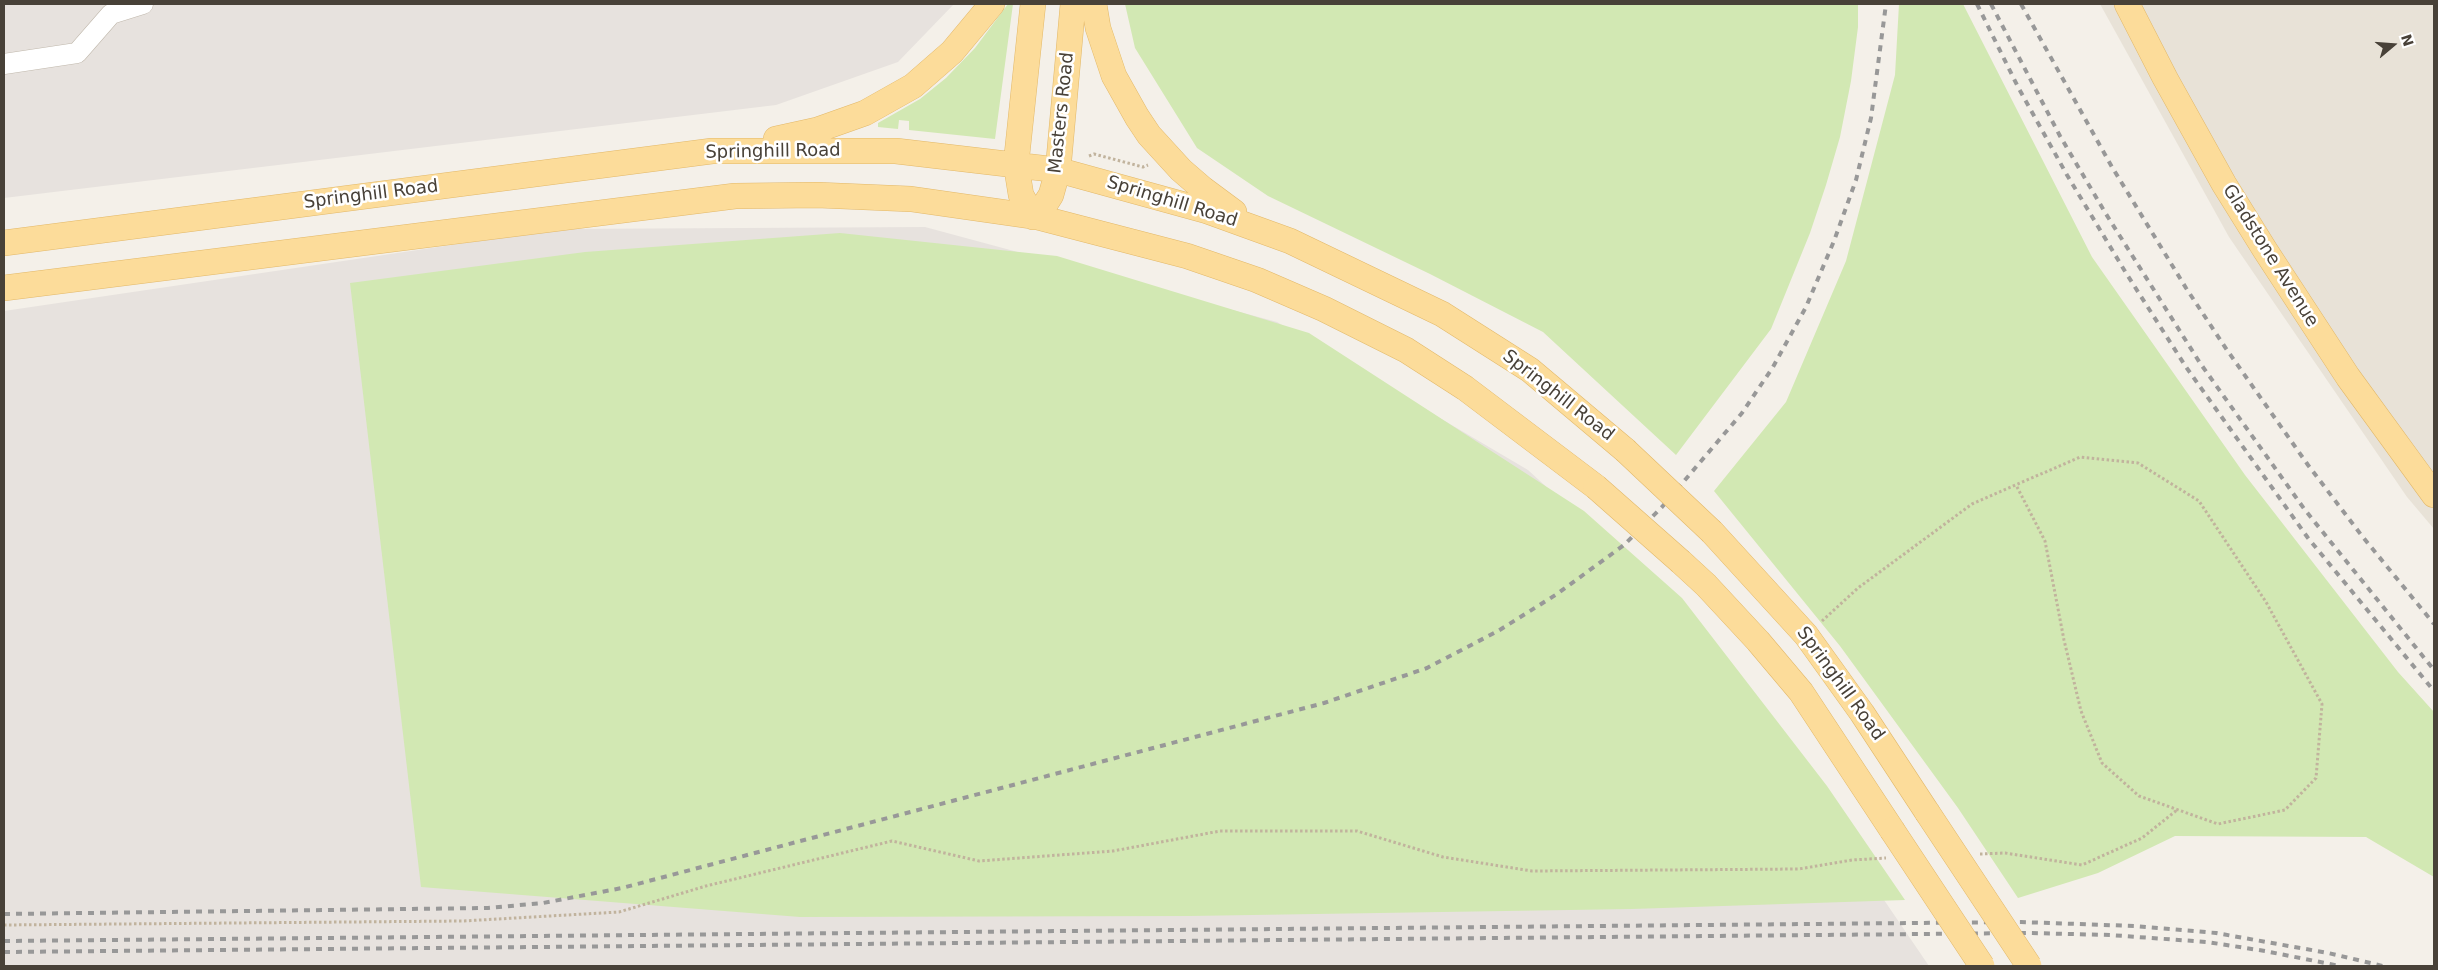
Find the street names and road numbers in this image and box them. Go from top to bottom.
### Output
street label: Masters Road [1045,51,1079,175]
street label: Springhill Road [705,140,841,164]
street label: Springhill Road [1104,172,1240,232]
street label: Springhill Road [302,176,440,214]
street label: Gladstone Avenue [2217,181,2323,331]
street label: Springhill Road [1498,346,1618,446]
street label: Springhill Road [1791,623,1889,745]

